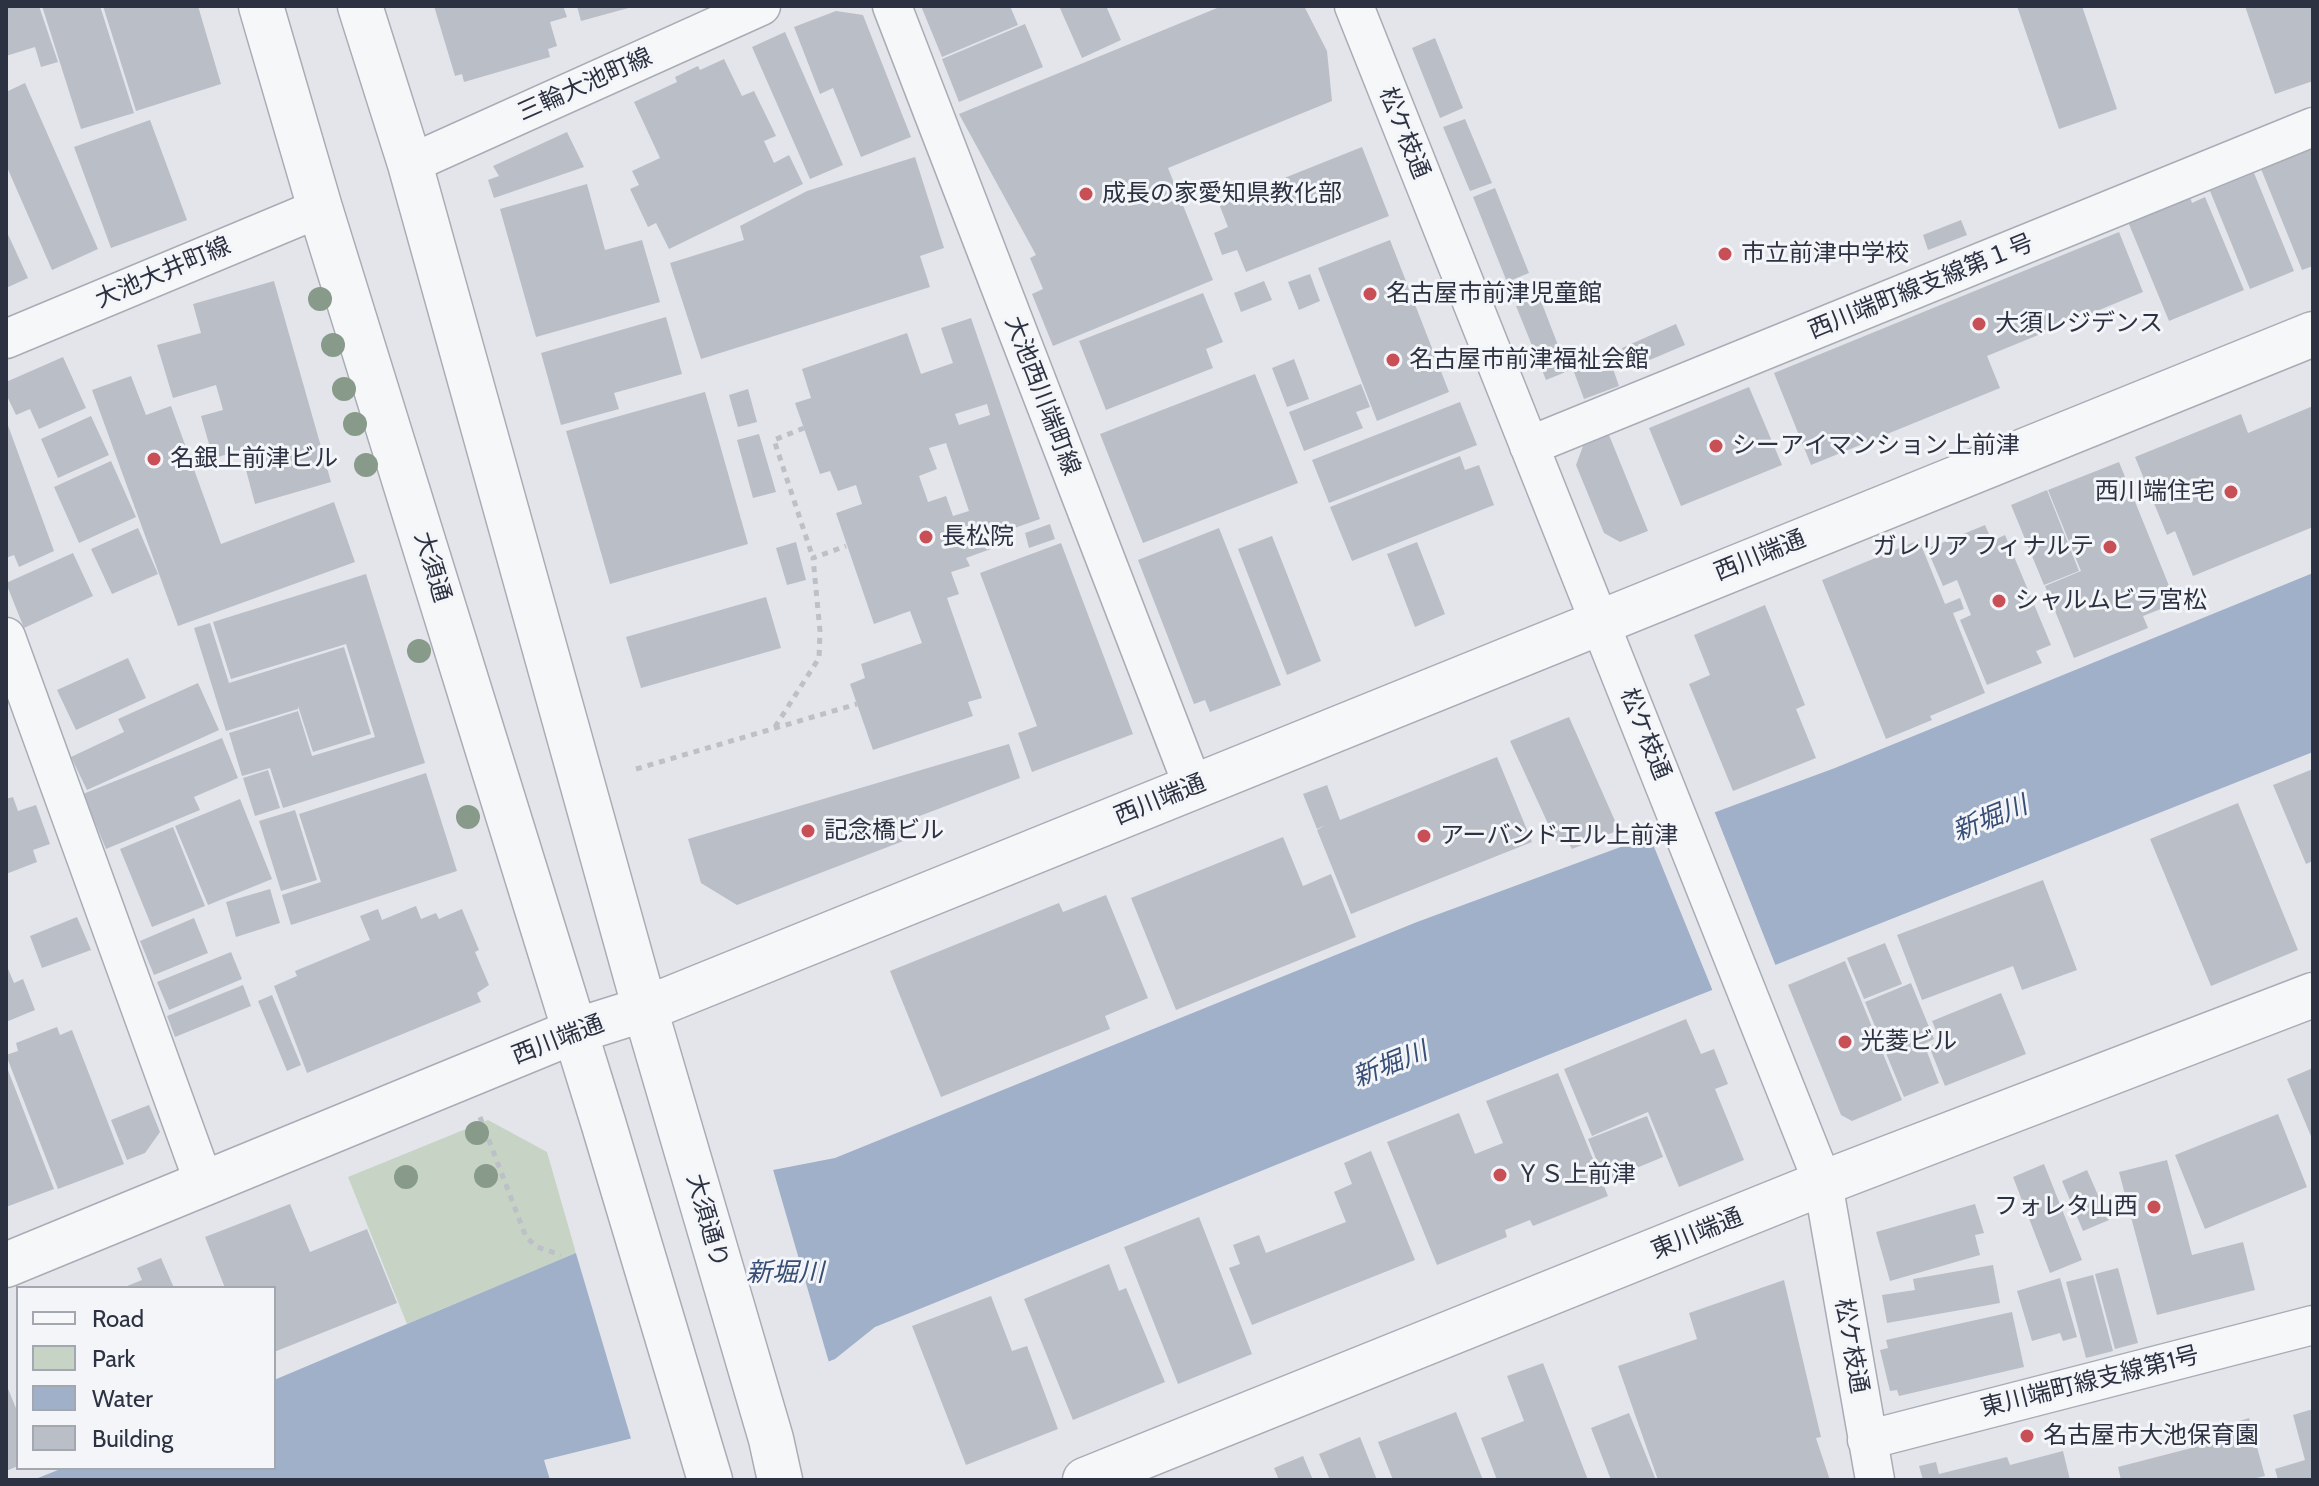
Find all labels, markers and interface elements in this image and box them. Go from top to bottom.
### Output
street label: 三輪大池町線 [513,43,657,127]
street label: 松ケ枝通 [1373,83,1435,183]
place label: 成長の家愛知県教化部 [1102,180,1342,208]
marker: 成長の家愛知県教化部 [1077,185,1095,203]
street label: 西川端町線支線第１号 [1804,229,2038,345]
street label: 大池大井町線 [91,232,235,314]
place label: 市立前津中学校 [1741,240,1909,268]
marker: 市立前津中学校 [1716,245,1734,263]
place label: 名古屋市前津児童館 [1386,280,1602,308]
marker: 名古屋市前津児童館 [1361,285,1379,303]
place label: 大須レジデンス [1995,310,2163,338]
street label: 大池西川端町線 [998,312,1086,480]
marker: 大須レジデンス [1970,315,1988,333]
place label: 名古屋市前津福祉会館 [1409,346,1649,374]
marker: 名古屋市前津福祉会館 [1384,351,1402,369]
place label: シーアイマンション上前津 [1732,432,2020,460]
marker: シーアイマンション上前津 [1707,437,1725,455]
place label: 名銀上前津ビル [170,445,338,473]
marker: 名銀上前津ビル [145,450,163,468]
place label: 西川端住宅 [2095,478,2215,506]
marker: 西川端住宅 [2222,483,2240,501]
place label: 長松院 [942,523,1014,551]
street label: 西川端通 [1710,525,1810,587]
street label: 大須通 [408,528,456,606]
marker: 長松院 [917,528,935,546]
place label: ガレリア フィナルテ [1873,533,2094,561]
marker: ガレリア フィナルテ [2101,538,2119,556]
place label: シャルムビラ宮松 [2015,587,2207,615]
marker: シャルムビラ宮松 [1990,592,2008,610]
street label: 松ケ枝通 [1614,684,1676,784]
street label: 西川端通 [1110,769,1210,831]
water label: 新堀川 [1948,790,2032,848]
place label: 記念橋ビル [824,817,944,845]
marker: 記念橋ビル [799,822,817,840]
place label: アーバンドエル上前津 [1440,822,1679,850]
marker: アーバンドエル上前津 [1415,827,1433,845]
street label: 西川端通 [508,1009,608,1071]
place label: 光菱ビル [1861,1028,1957,1056]
marker: 光菱ビル [1836,1033,1854,1051]
water label: 新堀川 [1348,1036,1432,1094]
place label: ＹＳ上前津 [1516,1161,1636,1189]
marker: ＹＳ上前津 [1491,1166,1509,1184]
street label: 大須通り [680,1171,734,1271]
place label: フォレタ山西 [1994,1193,2138,1221]
marker: フォレタ山西 [2145,1198,2163,1216]
street label: 東川端通 [1647,1203,1747,1265]
water label: 新堀川 [746,1257,824,1289]
legend [16,1286,276,1470]
street label: 松ケ枝通 [1828,1296,1874,1396]
text: Road [92,1304,144,1333]
street label: 東川端町線支線第1号 [1978,1341,2202,1423]
text: Park [92,1344,135,1373]
text: Water [92,1384,153,1413]
place label: 名古屋市大池保育園 [2043,1422,2259,1450]
text: Building [92,1424,173,1453]
marker: 名古屋市大池保育園 [2018,1427,2036,1445]

